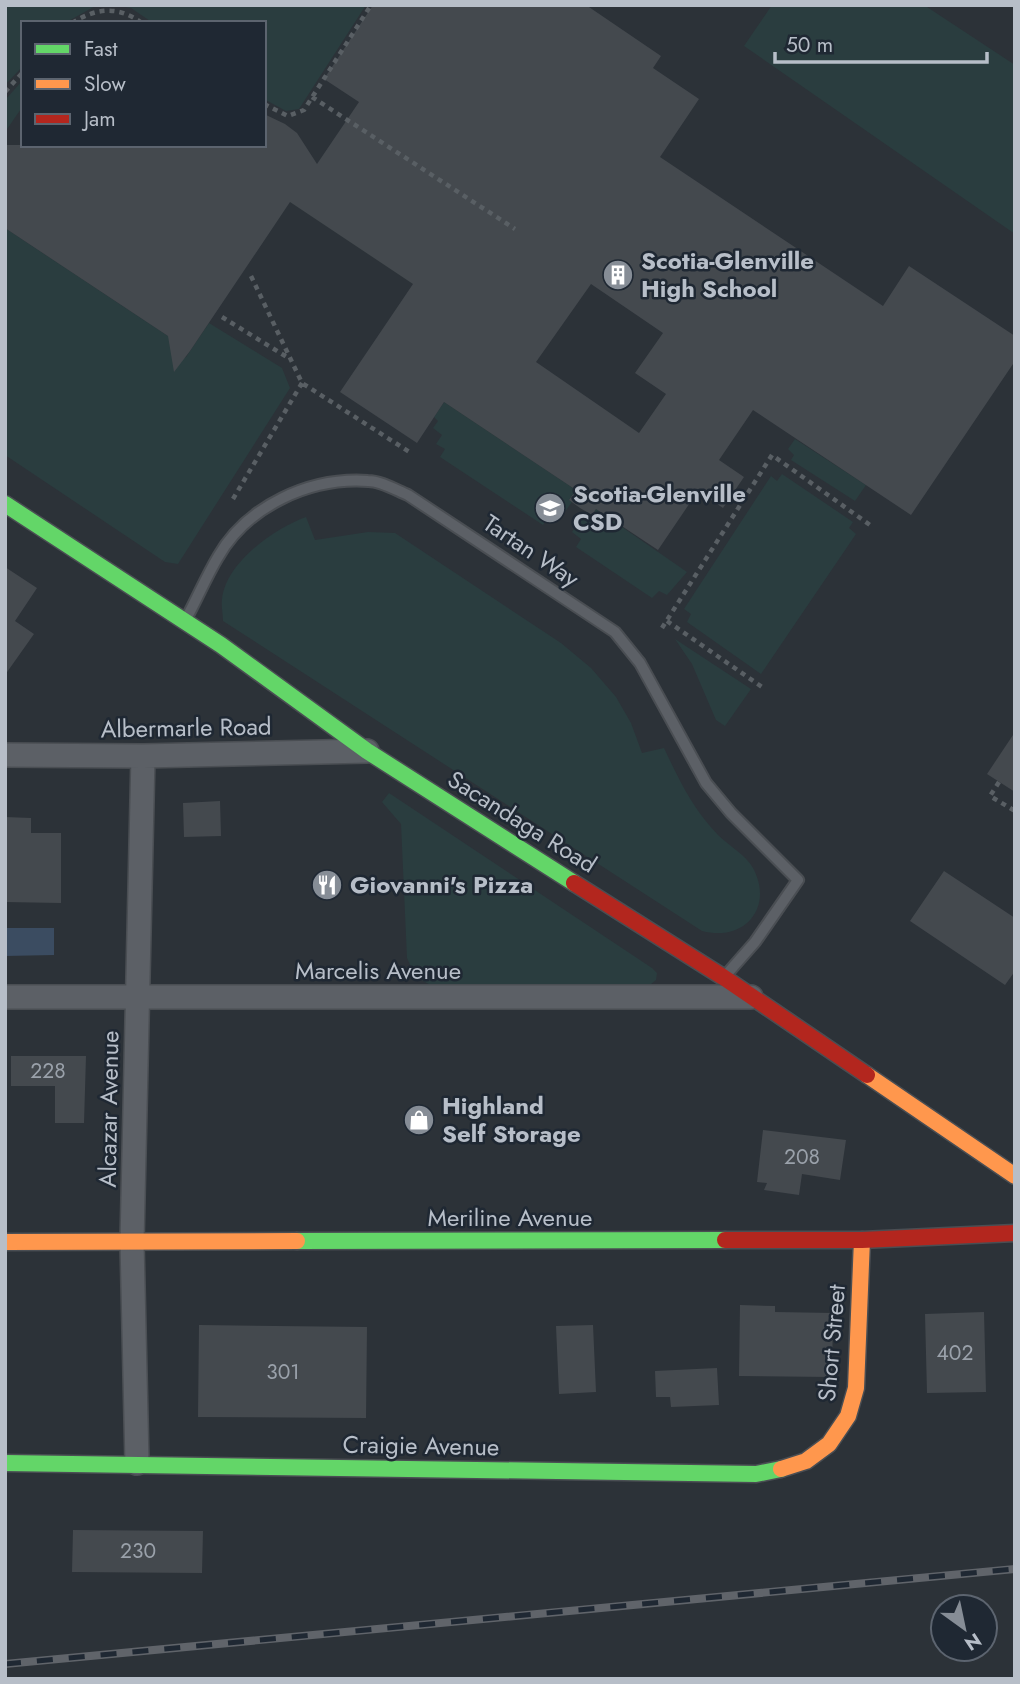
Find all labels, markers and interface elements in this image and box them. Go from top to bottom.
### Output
legend [21,21,266,147]
scale bar [775,21,987,65]
text: 50 m [786,30,833,60]
text: Fast [84,34,117,64]
text: Slow [84,69,126,99]
text: Jam [81,104,116,134]
place label: Scotia-Glenville High School [641,243,814,306]
building icon: Scotia-Glenville High School [601,258,635,292]
place label: Scotia-Glenville CSD [573,476,746,539]
school or university icon: Scotia-Glenville CSD [533,491,567,525]
street label: Tartan Way [476,506,587,596]
street label: Albermarle Road [100,709,272,746]
street label: Sacandaga Road [441,762,604,881]
place label: Giovanni's Pizza [350,867,533,902]
restaurant icon: Giovanni's Pizza [310,868,344,902]
street label: Marcelis Avenue [295,953,461,988]
street label: Alcazar Avenue [90,1030,127,1188]
house number: 228 [30,1056,66,1086]
place label: Highland Self Storage [442,1088,581,1151]
shop icon: Highland Self Storage [402,1103,436,1137]
house number: 208 [784,1142,820,1172]
street label: Meriline Avenue [428,1200,592,1235]
street label: Short Street [809,1283,854,1403]
house number: 402 [937,1338,973,1368]
house number: 301 [266,1357,300,1387]
street label: Craigie Avenue [342,1427,500,1464]
house number: 230 [120,1536,156,1566]
north arrow [929,1593,999,1663]
text: N [959,1626,987,1657]

